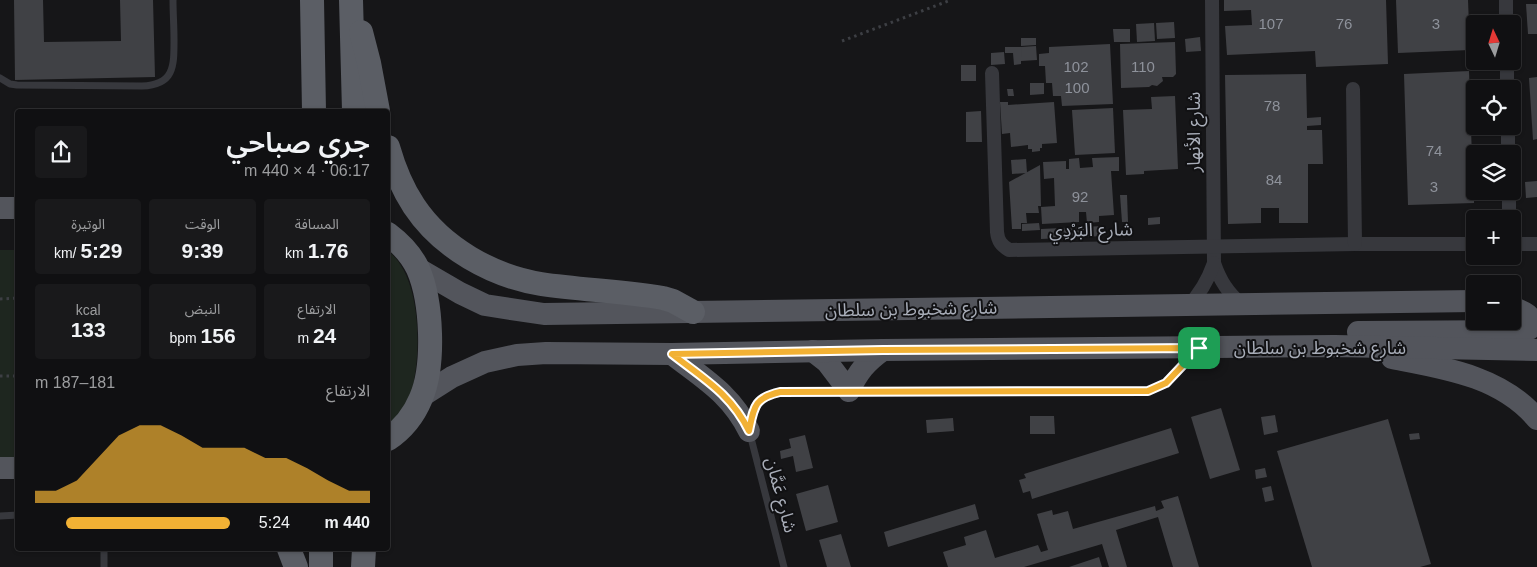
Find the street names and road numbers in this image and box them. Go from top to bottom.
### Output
street label: شارع الأنهار [1184,92,1208,173]
street label: شارع البَرْدِي [1049,219,1133,245]
street label: شارع شخبوط بن سلطان [825,297,997,325]
street label: شارع شخبوط بن سلطان [1234,338,1406,362]
street label: شارع عَمَّان [757,455,801,536]

